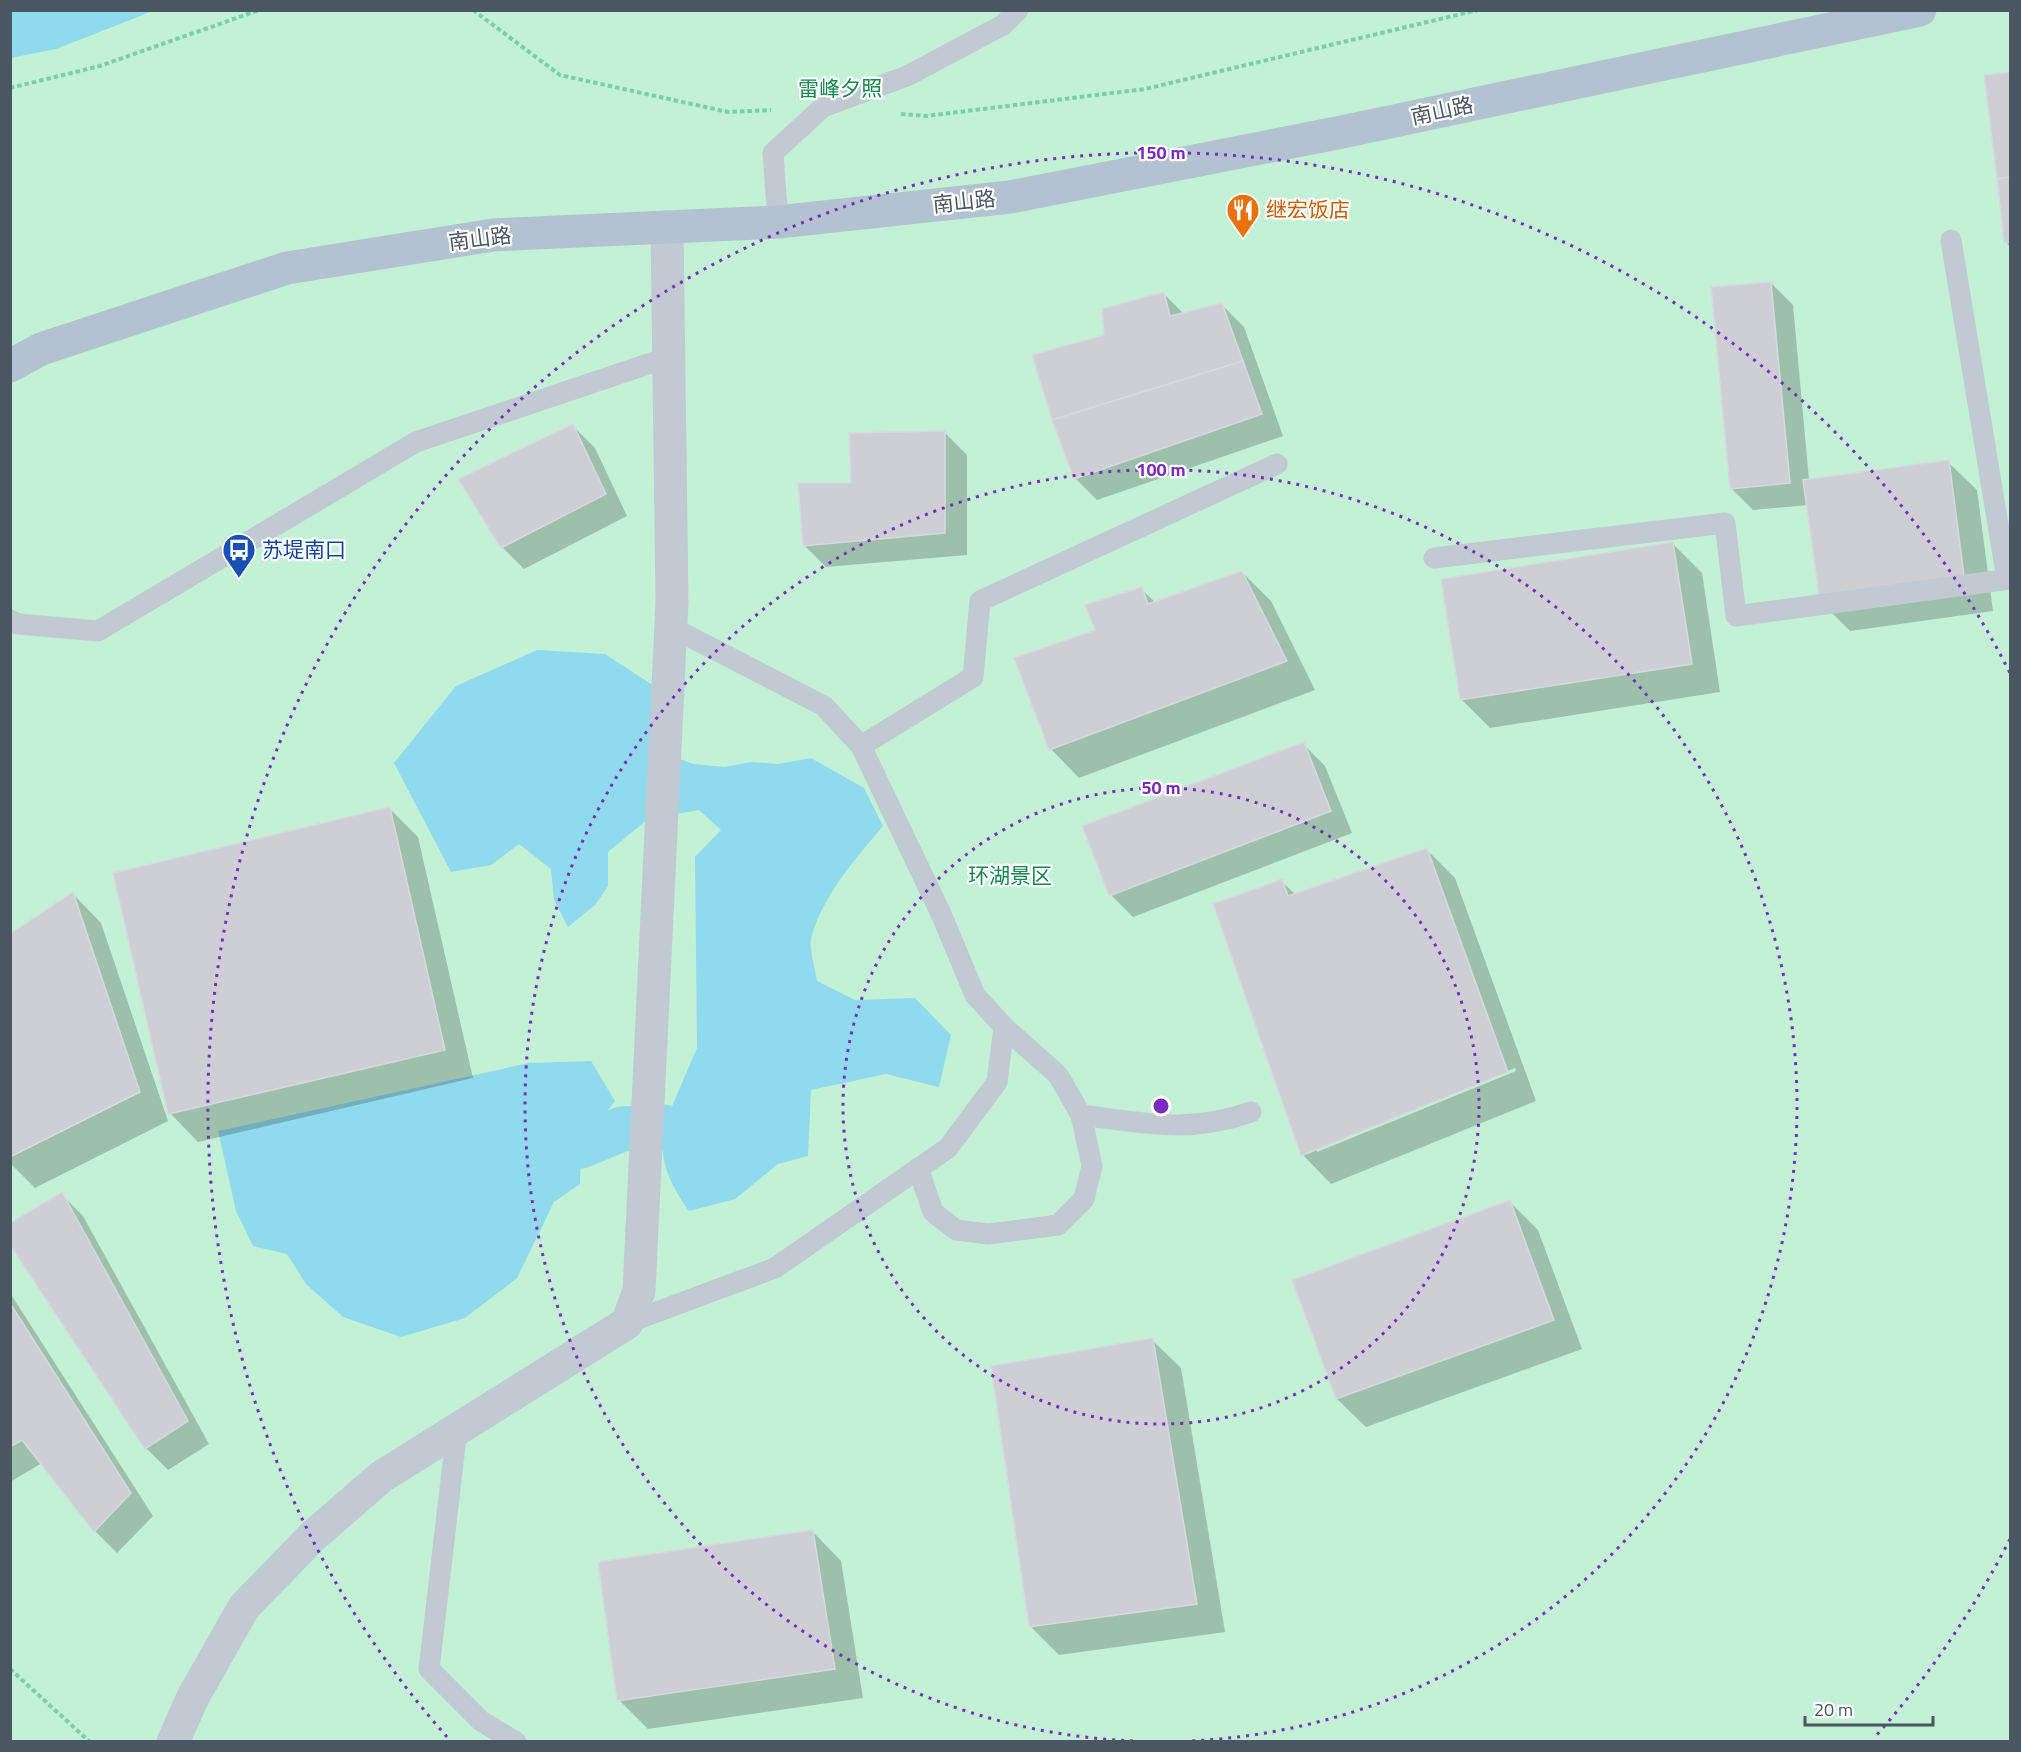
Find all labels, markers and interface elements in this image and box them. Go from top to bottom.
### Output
park label: 雷峰夕照 [798,72,882,104]
street label: 南山路 [1408,88,1476,132]
text: 150 m [1136,139,1186,166]
street label: 南山路 [931,182,997,220]
restaurant icon: 继宏饭店 [1225,192,1261,239]
place label: 继宏饭店 [1266,193,1350,225]
street label: 南山路 [447,218,513,258]
text: 100 m [1136,456,1186,483]
bus stop icon: 苏堤南口 [221,532,257,579]
place label: 苏堤南口 [262,533,346,565]
text: 50 m [1141,774,1181,801]
park label: 环湖景区 [968,859,1052,891]
centre of rings [1151,1096,1171,1116]
scale bar [1805,1689,1932,1727]
text: 20 m [1814,1696,1853,1723]

